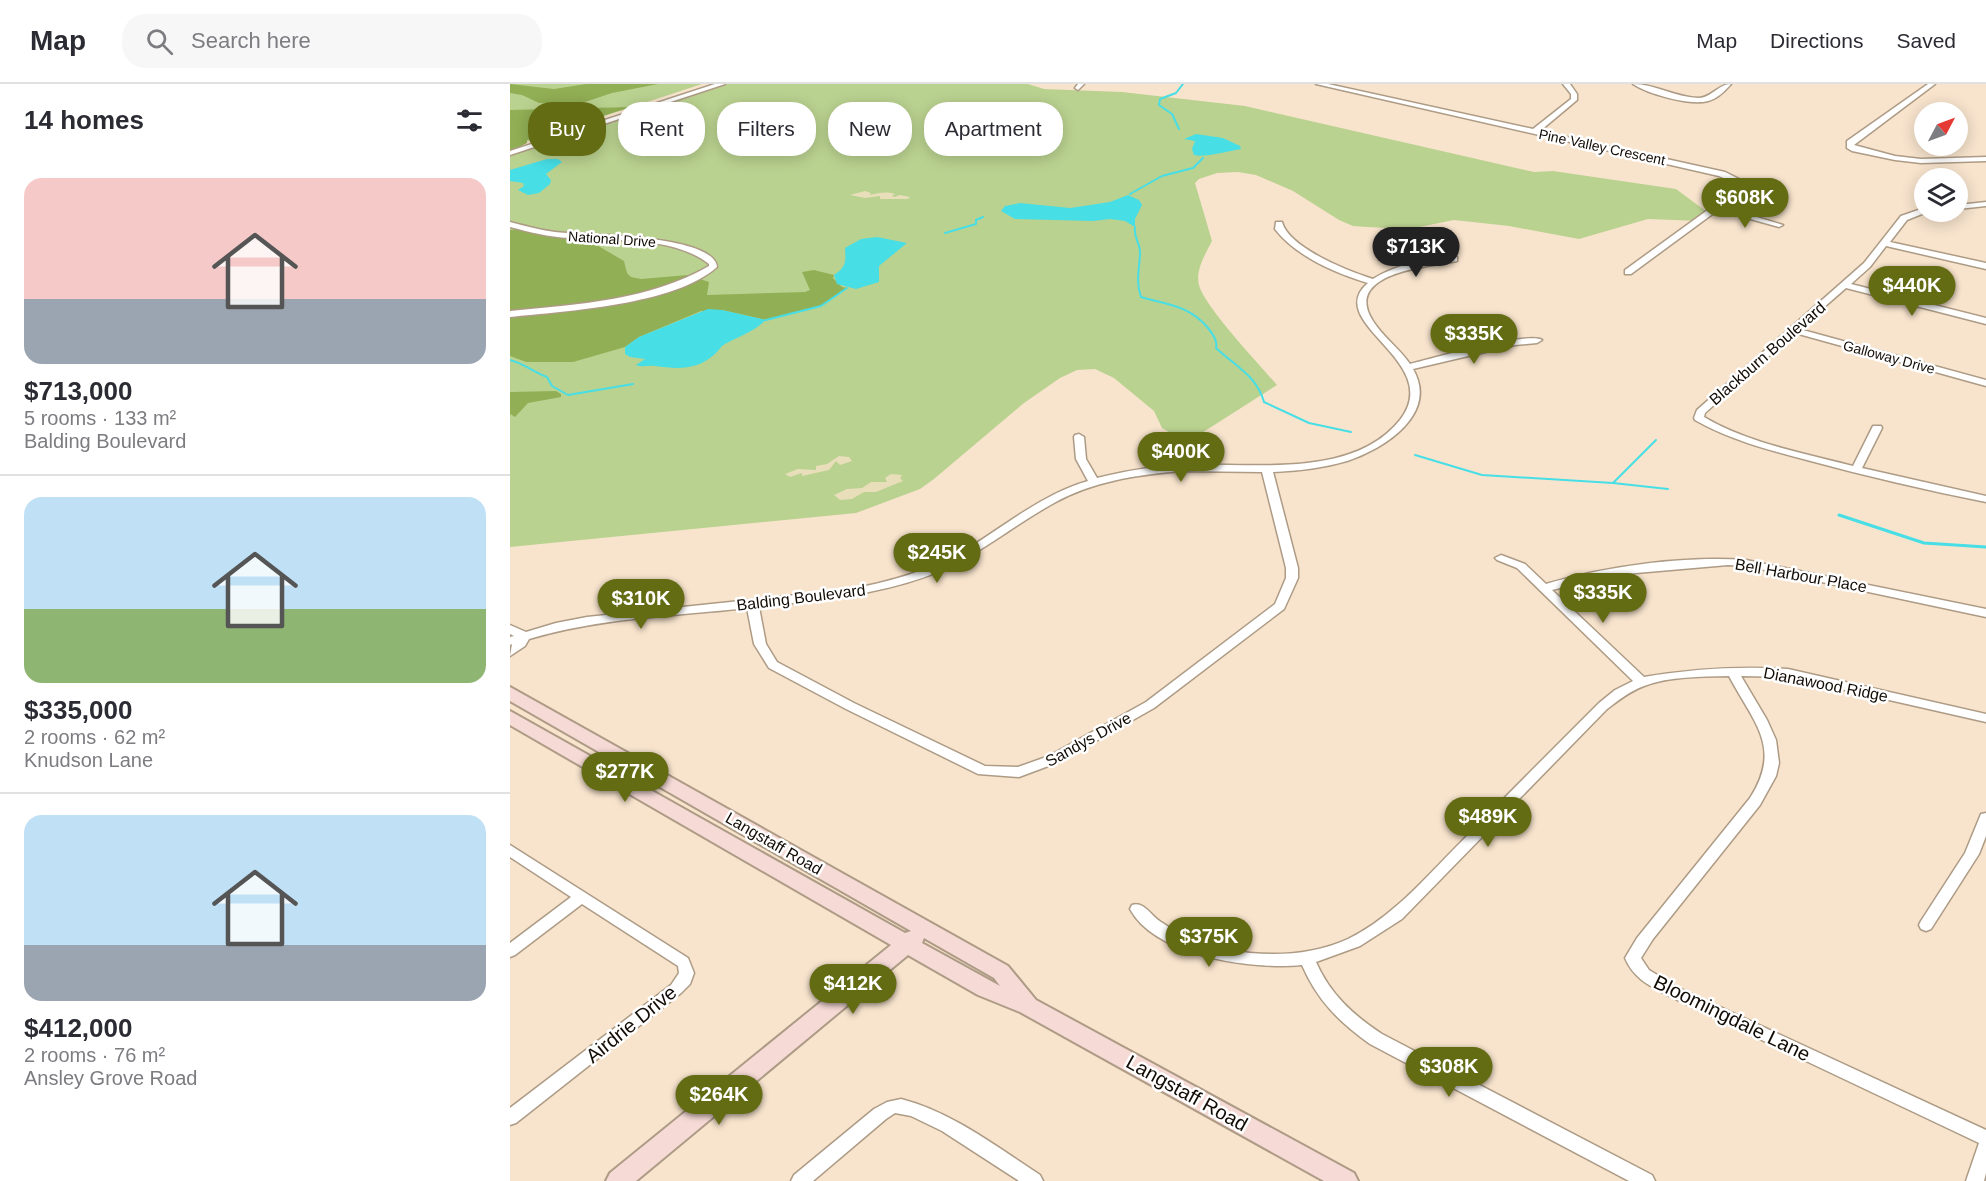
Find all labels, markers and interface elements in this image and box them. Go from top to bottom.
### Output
search box [122,14,542,68]
text: Map [30,25,86,56]
icon: search [143,25,176,58]
text: Search here [191,28,311,53]
text: Map [1696,29,1737,52]
text: Directions [1770,29,1863,52]
text: Saved [1896,29,1956,52]
chip: Buy [528,102,606,156]
chip: Rent [618,102,705,156]
chip: Filters [717,102,816,156]
chip: New [828,102,912,156]
chip: Apartment [924,102,1063,156]
north arrow [1914,102,1968,156]
map controls [1914,102,1968,222]
icon: filters [453,104,486,137]
text: 14 homes [24,105,144,135]
street label: Pine Valley Crescent [1537,126,1667,168]
button: layers [1914,168,1968,222]
pin: $608K [1703,178,1787,229]
text: $608K [1716,186,1774,208]
icon: home [201,217,309,325]
pin: $713K [1374,227,1458,278]
street label: National Drive [568,228,657,250]
text: $713K [1387,235,1445,257]
pin: $440K [1870,266,1954,317]
text: $440K [1883,274,1941,296]
street label: Blackburn Boulevard [1706,299,1829,408]
pin: $335K [1432,314,1516,365]
text: $335K [1445,322,1503,344]
street label: Galloway Drive [1841,337,1937,377]
text: $713,000 [24,376,132,406]
text: 5 rooms · 133 m² [24,407,176,429]
text: Balding Boulevard [24,430,186,452]
pin: $400K [1139,432,1223,483]
text: $400K [1152,440,1210,462]
pin: $245K [895,533,979,584]
icon: home [201,536,309,644]
text: $245K [908,541,966,563]
street label: Bell Harbour Place [1734,556,1868,595]
pin: $335K [1561,573,1645,624]
pin: $310K [599,579,683,630]
street label: Balding Boulevard [736,581,867,614]
text: $335K [1574,581,1632,603]
text: $310K [612,587,670,609]
street label: Dianawood Ridge [1762,664,1890,705]
text: $335,000 [24,695,132,725]
street label: Sandys Drive [1043,709,1134,770]
text: 2 rooms · 62 m² [24,726,165,748]
text: Knudson Lane [24,749,153,771]
pin: $277K [583,752,667,803]
text: $277K [596,760,654,782]
pin: $489K [1446,797,1530,848]
text: $489K [1459,805,1517,827]
street label: Langstaff Road [723,809,825,878]
icon: home [201,854,309,962]
pin: $375K [1167,917,1251,968]
text: $375K [1180,925,1238,947]
pin: $412K [811,964,895,1015]
street label: Bloomingdale Lane [1650,971,1814,1065]
text: $412K [824,972,882,994]
street label: Airdrie Drive [581,981,681,1067]
text: $412,000 [24,1013,132,1043]
text: 2 rooms · 76 m² [24,1044,165,1066]
pin: $308K [1407,1047,1491,1098]
street label: Langstaff Road [1123,1051,1251,1135]
text: $308K [1420,1055,1478,1077]
text: Ansley Grove Road [24,1067,197,1089]
pin: $264K [677,1075,761,1126]
text: $264K [690,1083,748,1105]

